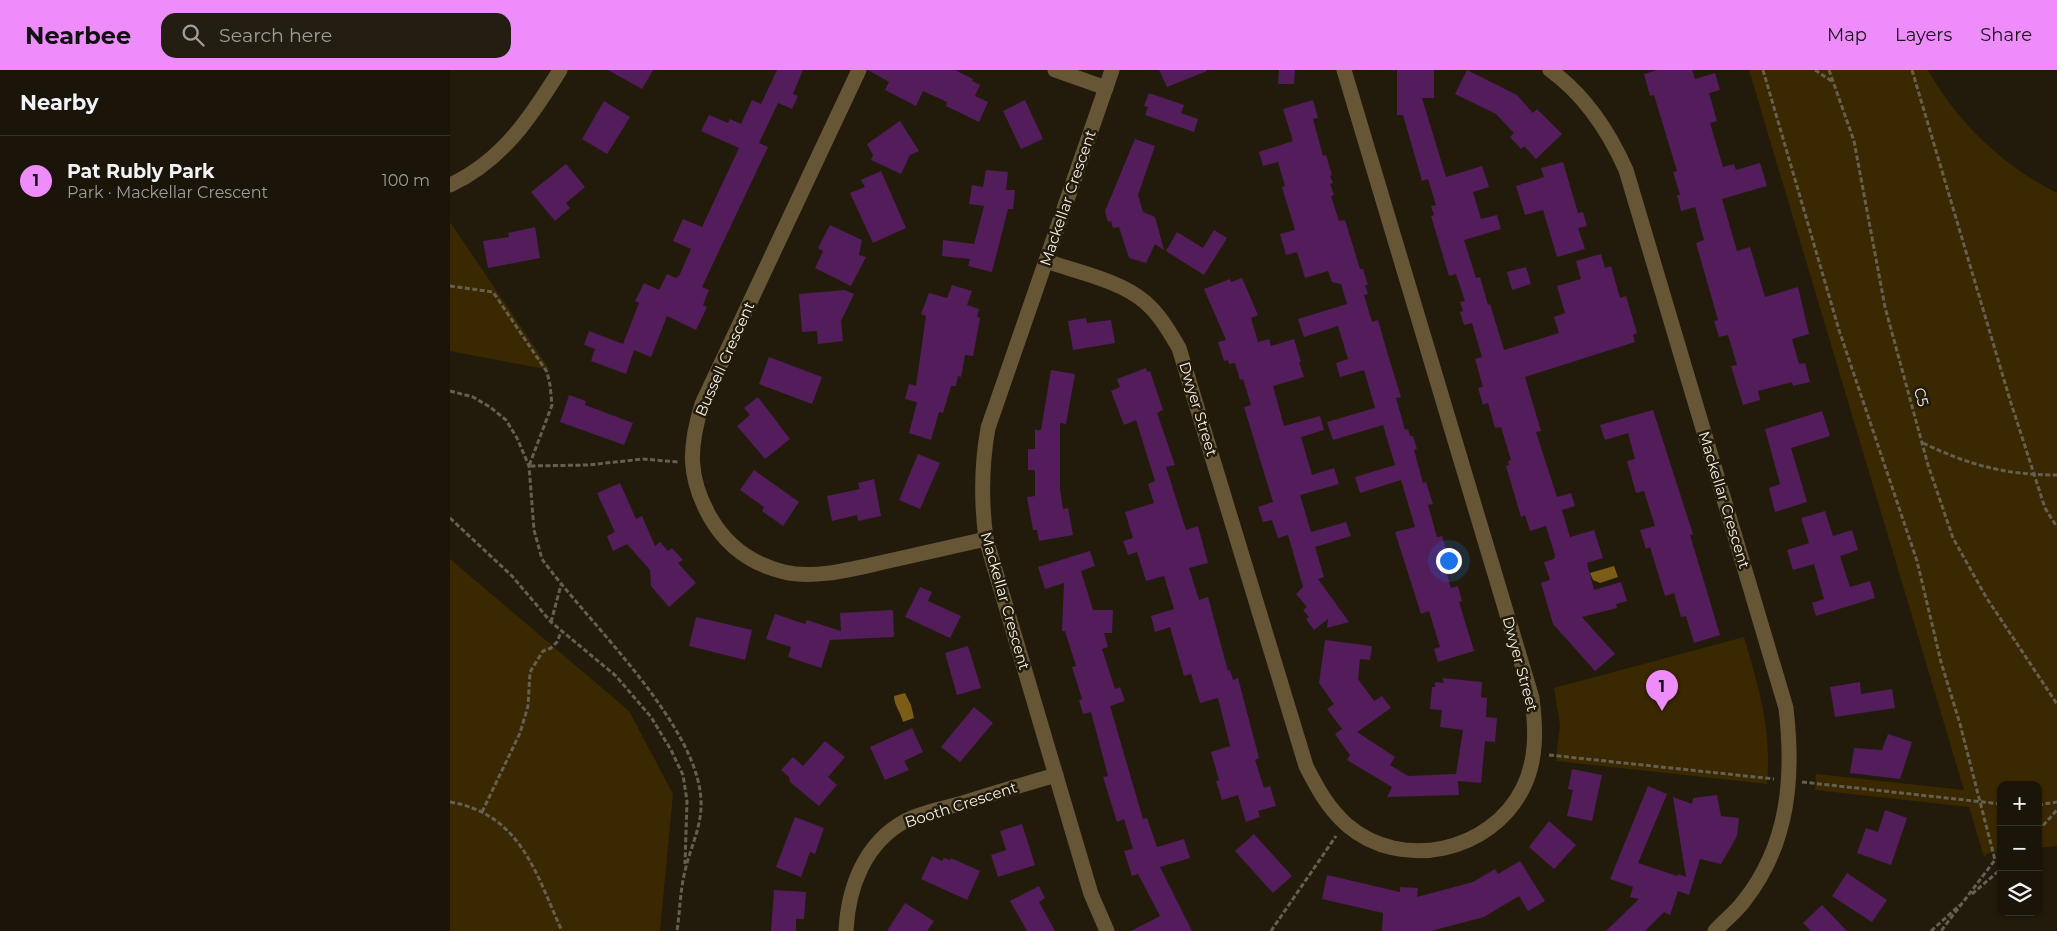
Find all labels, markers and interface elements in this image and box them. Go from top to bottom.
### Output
search box [161,13,511,58]
text: Nearbee [25,21,131,50]
icon: search [179,21,207,49]
text: Search here [219,24,332,47]
text: Map [1827,24,1867,46]
text: Layers [1895,24,1952,46]
text: Share [1980,24,2032,46]
text: Nearby [20,90,99,115]
street label: Mackellar Crescent [1035,127,1100,268]
text: Pat Rubly Park [67,160,215,183]
text: 1 [33,171,39,190]
text: 100 m [382,171,430,190]
text: Park · Mackellar Crescent [67,183,268,202]
street label: Bussell Crescent [691,298,758,419]
street label: Dwyer Street [1175,359,1222,458]
street label: C5 [1910,385,1933,408]
street label: Mackellar Crescent [1695,429,1754,571]
street label: Mackellar Crescent [977,530,1034,672]
your location [1436,548,1462,574]
street label: Dwyer Street [1499,614,1542,714]
pin: 1 [1646,670,1678,711]
street label: Booth Crescent [902,777,1019,832]
map controls [1997,781,2042,916]
button: + [1997,781,2042,826]
button: − [1997,826,2042,871]
button: layers [1997,871,2042,916]

